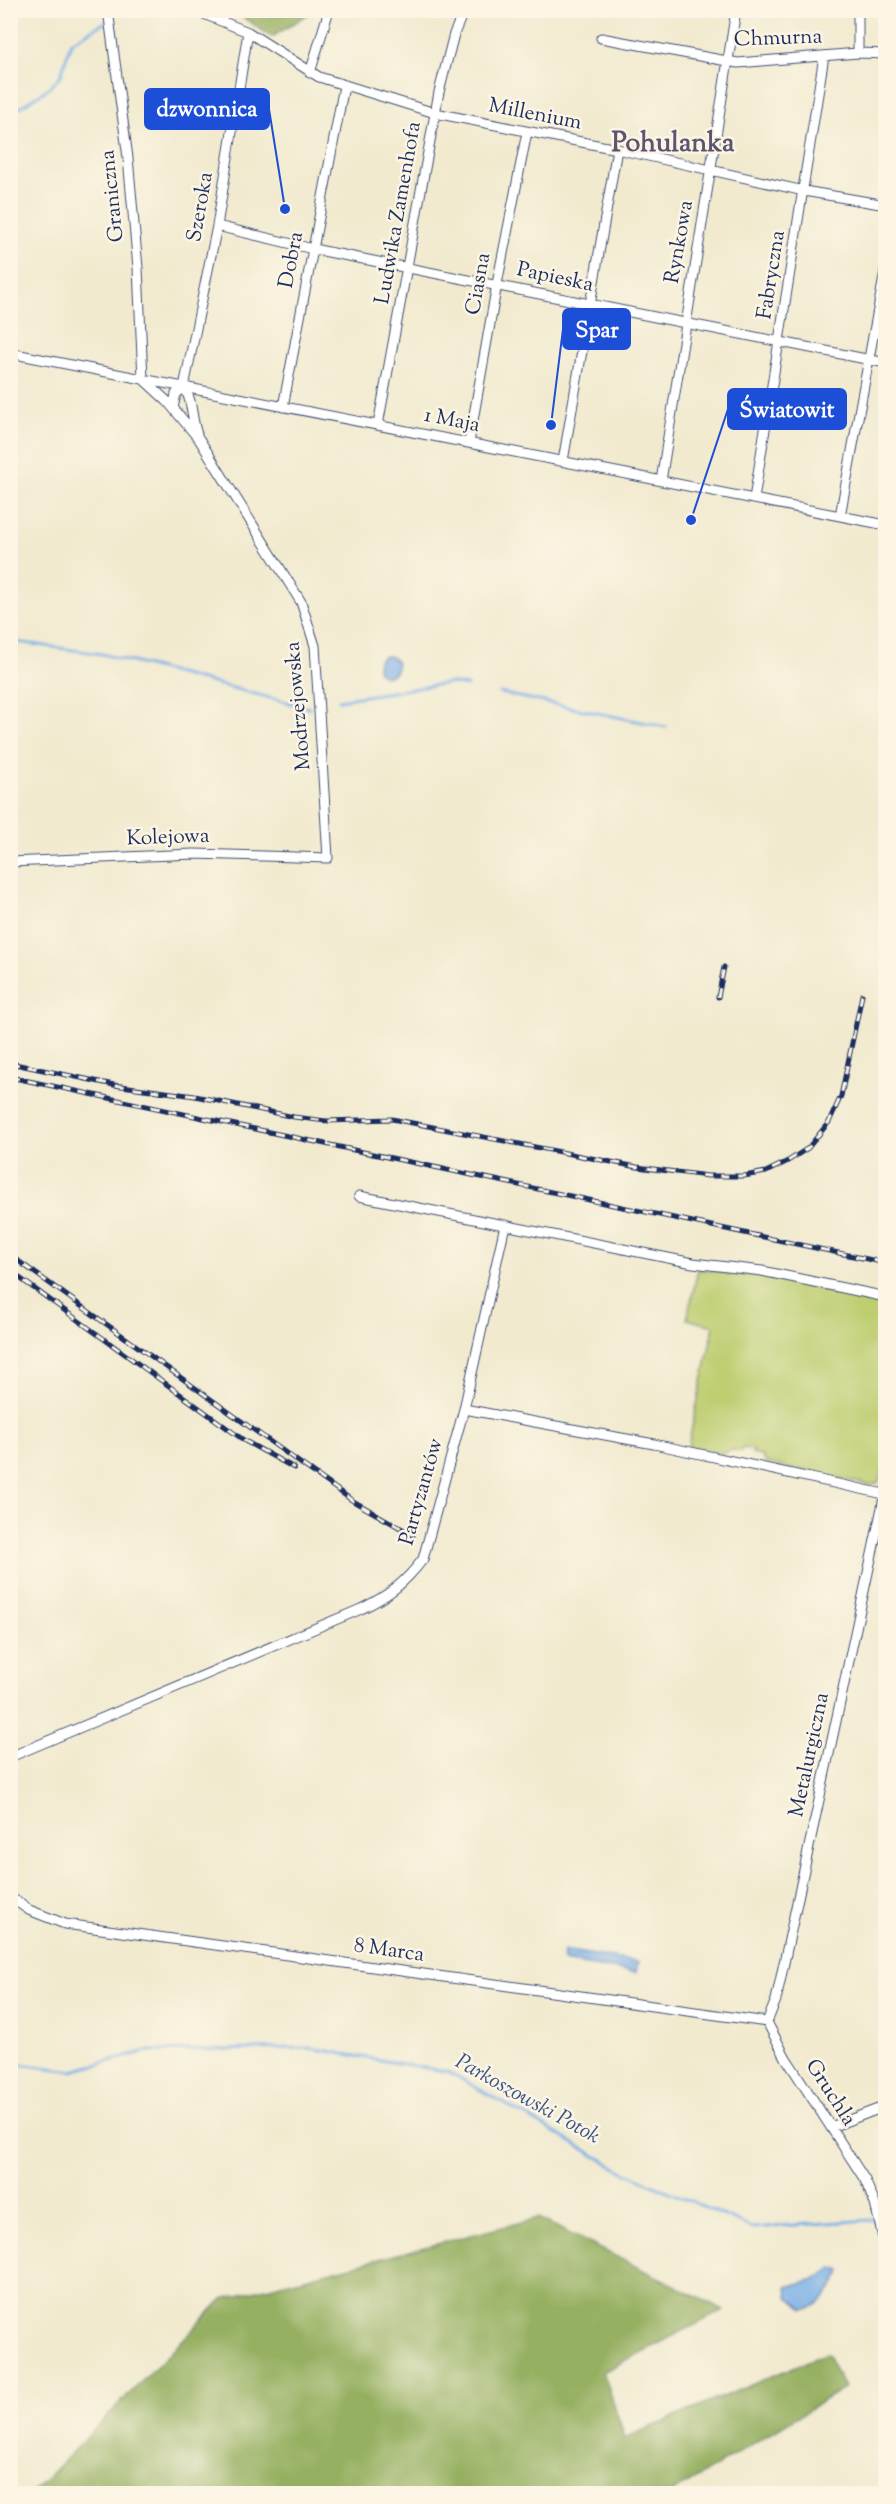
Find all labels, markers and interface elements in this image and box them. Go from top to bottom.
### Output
street label: Chmurna [733,22,823,56]
callout: dzwonnica [145,89,269,129]
street label: Millenium [486,91,584,139]
text: dzwonnica [157,95,258,127]
street label: Ludwika Zamenhofa [368,119,430,307]
district label: Pohulanka [612,125,735,164]
street label: Graniczna [93,148,133,244]
street label: Szeroka [180,169,222,244]
street label: Rynkowa [658,198,702,286]
street label: Fabryczna [750,228,794,322]
street label: Dobra [272,229,312,291]
street label: Ciasna [459,250,499,317]
street label: Papieska [514,255,596,301]
callout: Spar [563,309,630,349]
text: Spar [575,316,619,348]
callout: Światowit [728,389,846,429]
text: Światowit [740,394,835,428]
street label: 1 Maja [422,401,483,441]
street label: Modrzejowska [278,640,320,772]
street label: Kolejowa [126,822,210,854]
street label: Partyzantów [392,1435,452,1549]
street label: Metalurgiczna [782,1690,838,1820]
street label: 8 Marca [352,1931,426,1971]
water label: Parkoszowski Potok [449,2047,605,2153]
street label: Gruchla [797,2054,863,2133]

